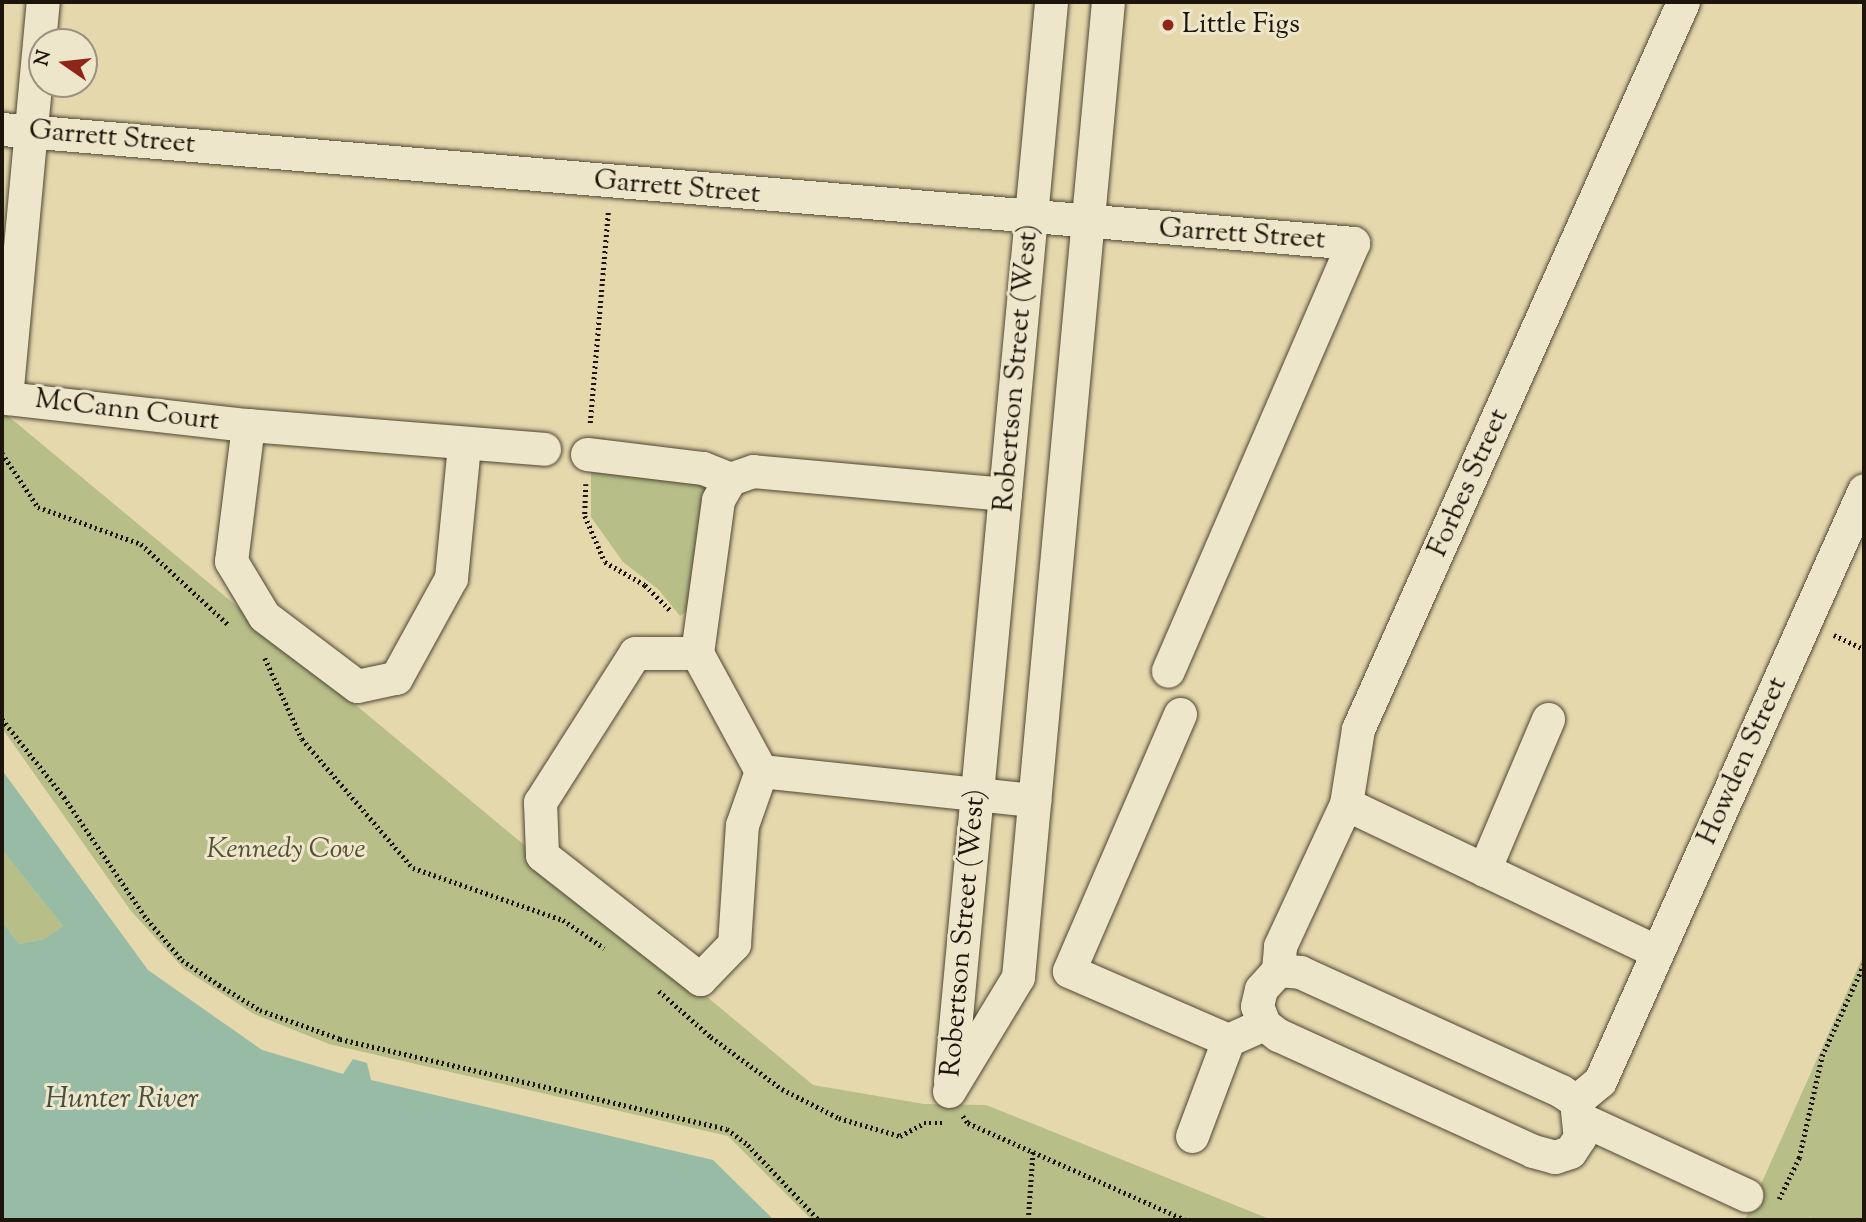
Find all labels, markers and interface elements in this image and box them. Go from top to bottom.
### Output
place label: Little Figs [1182,8,1300,42]
marker: Little Figs [1160,17,1176,33]
north arrow [28,28,98,98]
text: N [29,48,59,69]
street label: Garrett Street [27,114,197,162]
street label: Garrett Street [592,164,762,212]
street label: Garrett Street [1158,212,1326,258]
street label: Robertson Street (West) [988,223,1046,513]
street label: McCann Court [33,383,221,439]
street label: Forbes Street [1421,404,1517,562]
street label: Howden Street [1691,672,1795,850]
street label: Robertson Street (West) [935,788,993,1078]
park label: Kennedy Cove [207,833,365,867]
water label: Hunter River [45,1082,199,1118]

